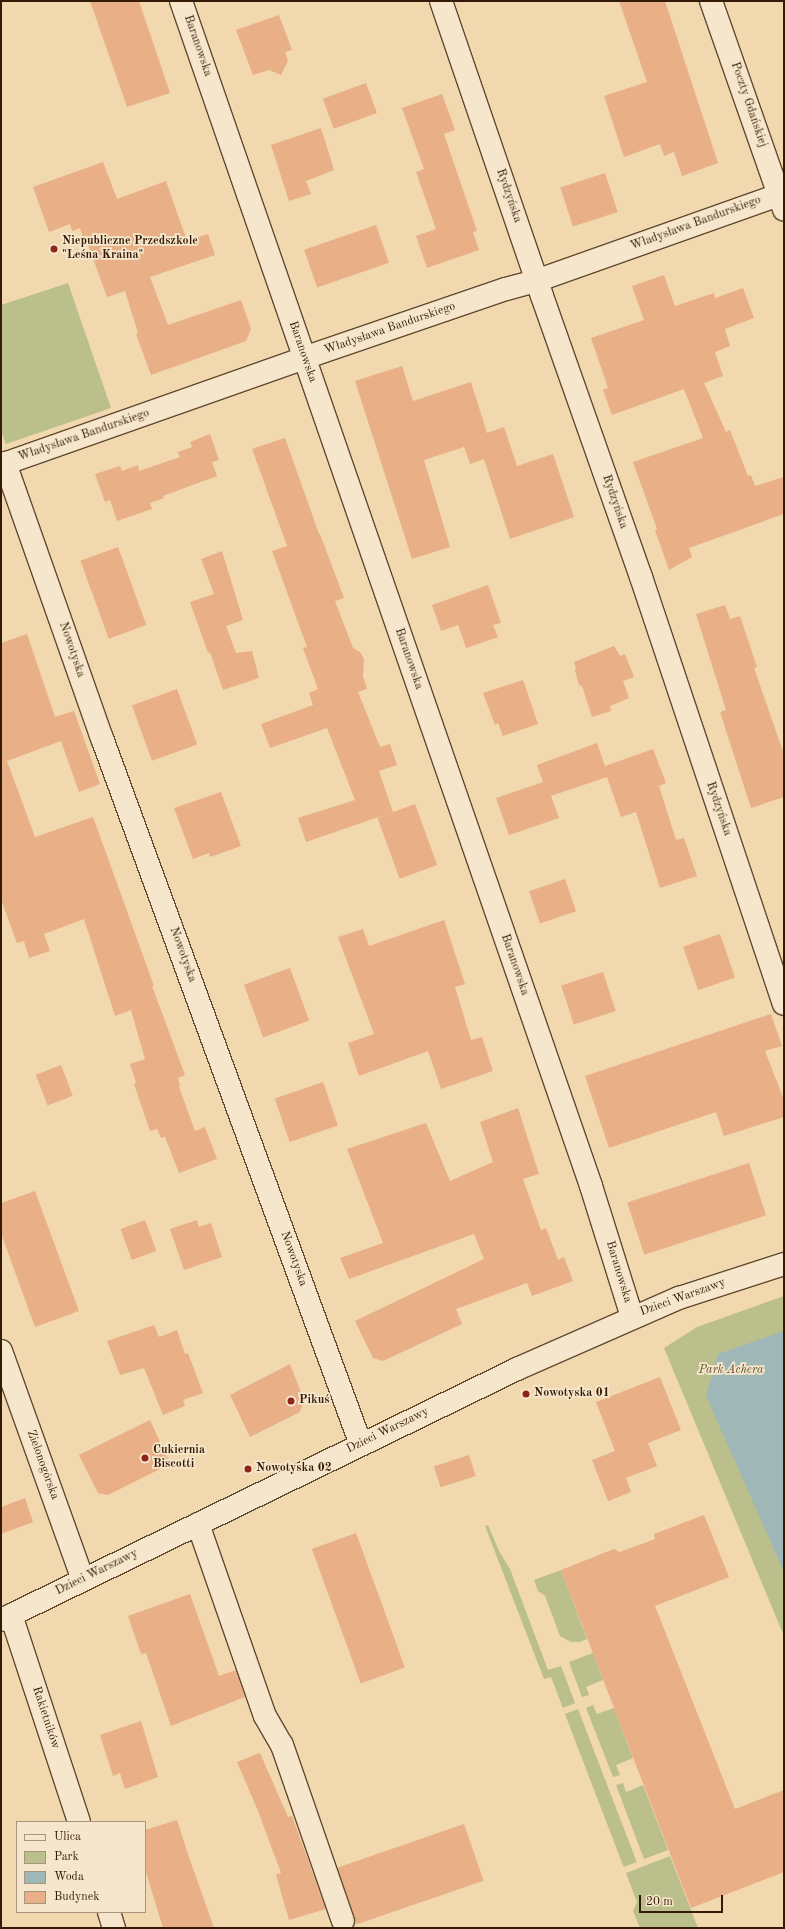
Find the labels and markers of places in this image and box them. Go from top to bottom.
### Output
place label: Niepubliczne Przedszkole "Leśna Kraina" [62,235,198,263]
marker: Niepubliczne Przedszkole "Leśna Kraina" [49,244,59,254]
place label: Nowotyska 01 [534,1387,610,1401]
marker: Nowotyska 01 [521,1389,531,1399]
place label: Pikuś [299,1394,329,1408]
marker: Pikuś [286,1396,296,1406]
place label: Cukiernia Biscotti [153,1444,205,1472]
marker: Cukiernia Biscotti [140,1453,150,1463]
place label: Nowotyska 02 [256,1462,332,1476]
marker: Nowotyska 02 [243,1464,253,1474]

